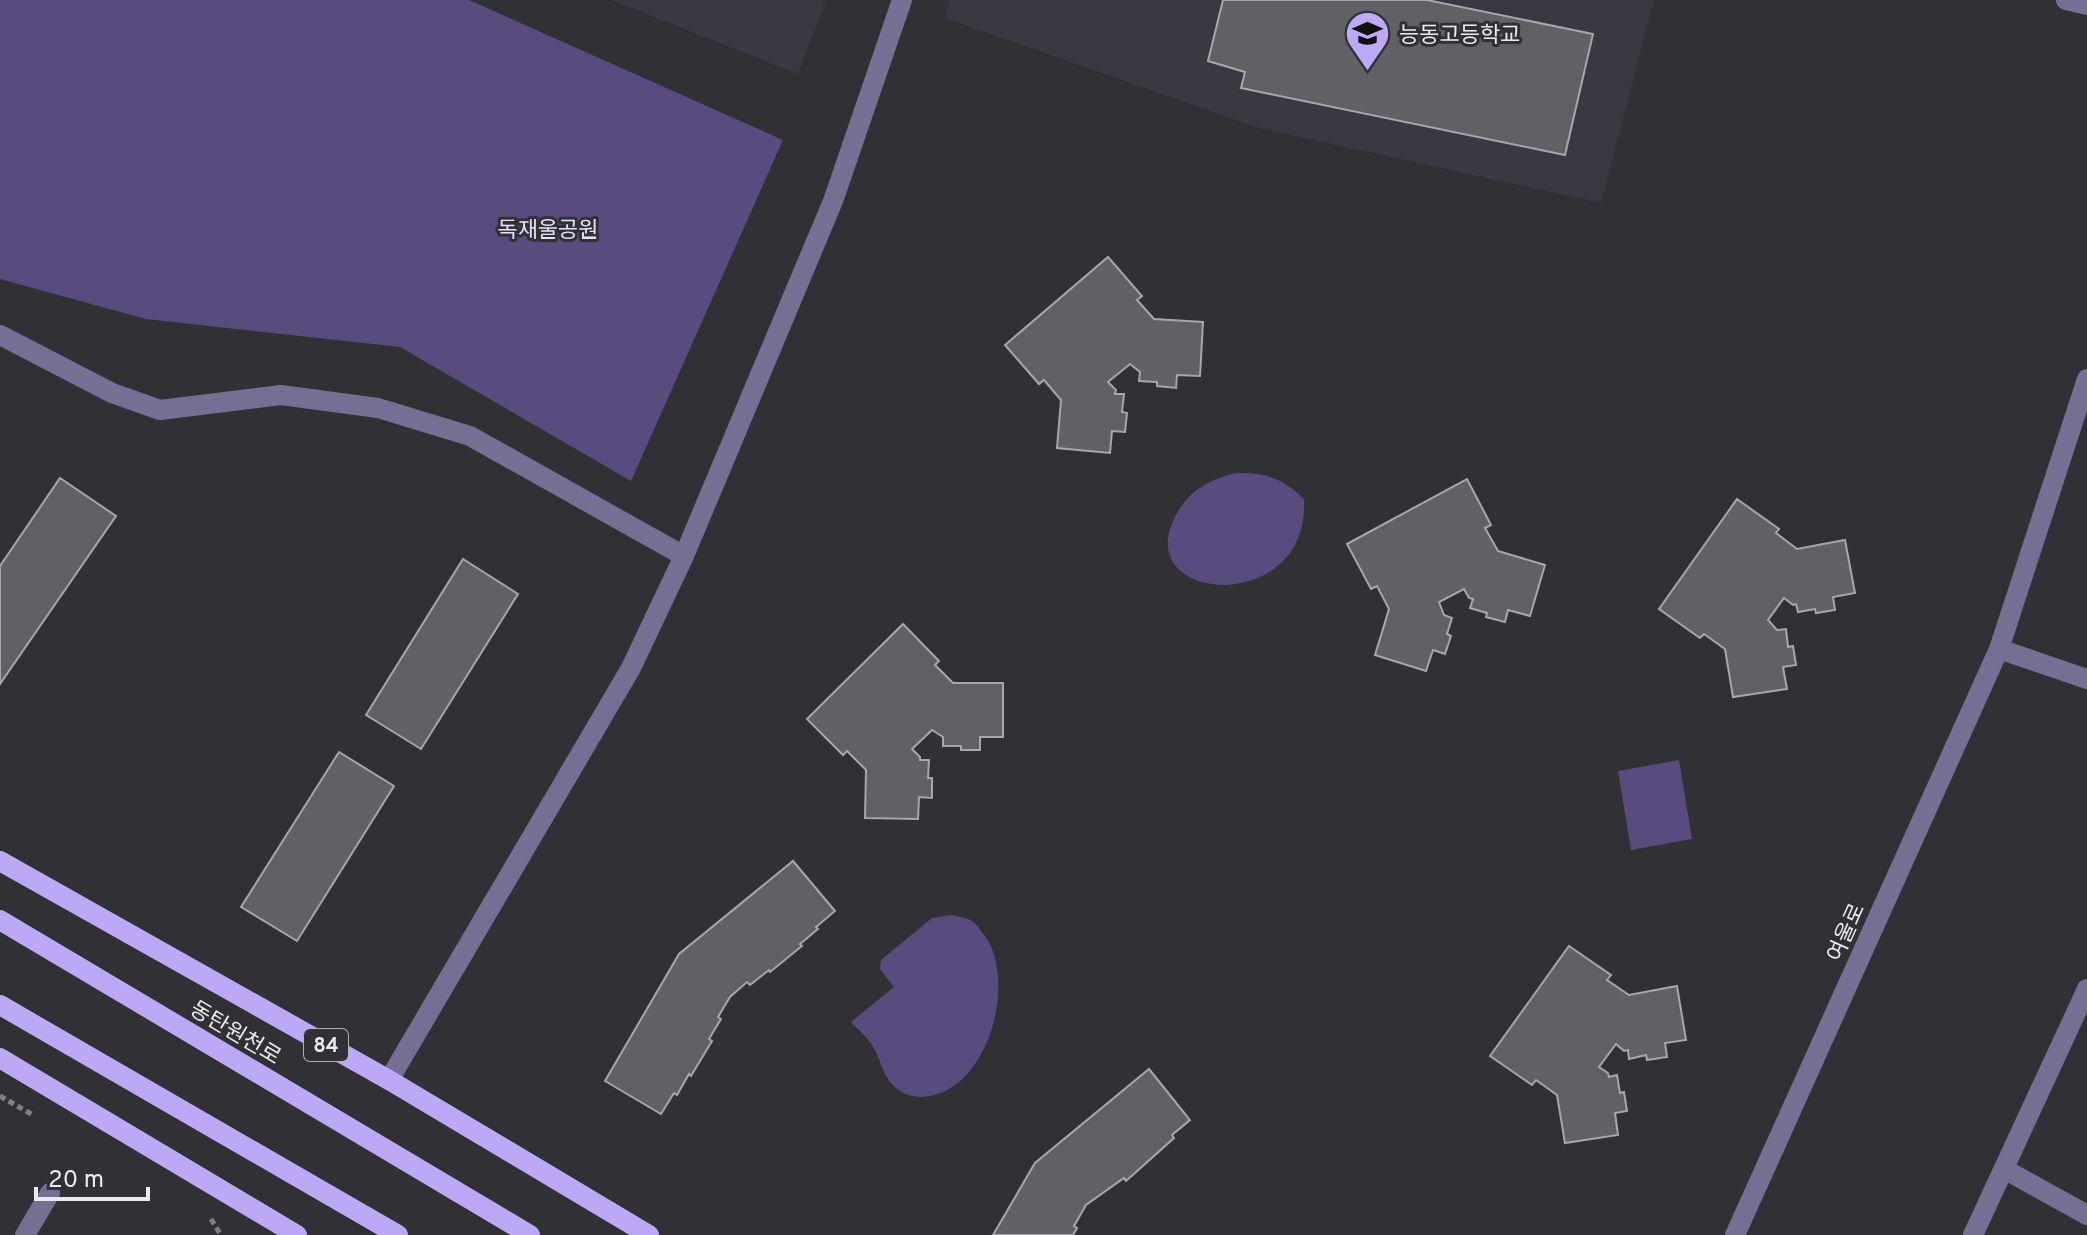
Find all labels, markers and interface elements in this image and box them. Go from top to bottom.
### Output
school or university icon: 능동고등학교 [1344,10,1392,73]
place label: 능동고등학교 [1399,23,1520,50]
park label: 독재울공원 [497,218,599,245]
street label: 여울로 [1823,900,1872,966]
street label: 동탄원천로 [184,997,285,1072]
road number: 84 [304,1029,348,1061]
scale bar [36,1151,148,1201]
text: 20 m [48,1166,104,1196]

